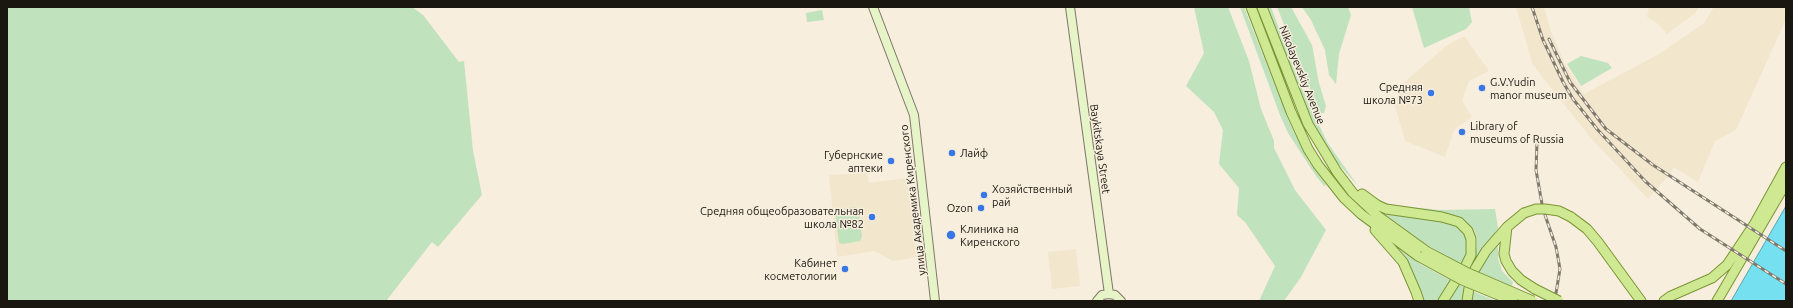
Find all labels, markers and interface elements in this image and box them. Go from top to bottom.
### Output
street label: Nikolayevskiy Avenue [1276,24,1328,126]
place label: G.V.Yudin manor museum [1490,75,1567,101]
place label: Средняя школа №73 [1363,80,1423,106]
marker: G.V.Yudin manor museum [1477,83,1487,93]
marker: Средняя школа №73 [1426,88,1436,98]
street label: Baykitskaya Street [1087,103,1113,195]
place label: Library of museums of Russia [1470,119,1564,145]
street label: улица Академика Киренского [897,124,929,276]
marker: Library of museums of Russia [1457,127,1467,137]
place label: Лайф [960,146,988,160]
place label: Губернские аптеки [824,148,883,174]
marker: Лайф [947,148,957,158]
marker: Губернские аптеки [886,156,896,166]
place label: Хозяйственный рай [992,182,1073,208]
marker: Хозяйственный рай [979,190,989,200]
place label: Ozon [947,201,973,215]
marker: Ozon [976,203,986,213]
place label: Средняя общеобразовательная школа №82 [700,204,864,230]
marker: Средняя общеобразовательная школа №82 [867,212,877,222]
place label: Клиника на Киренского [960,222,1020,248]
marker: Клиника на Киренского [945,229,957,241]
place label: Кабинет косметологии [764,256,837,282]
marker: Кабинет косметологии [840,264,850,274]

